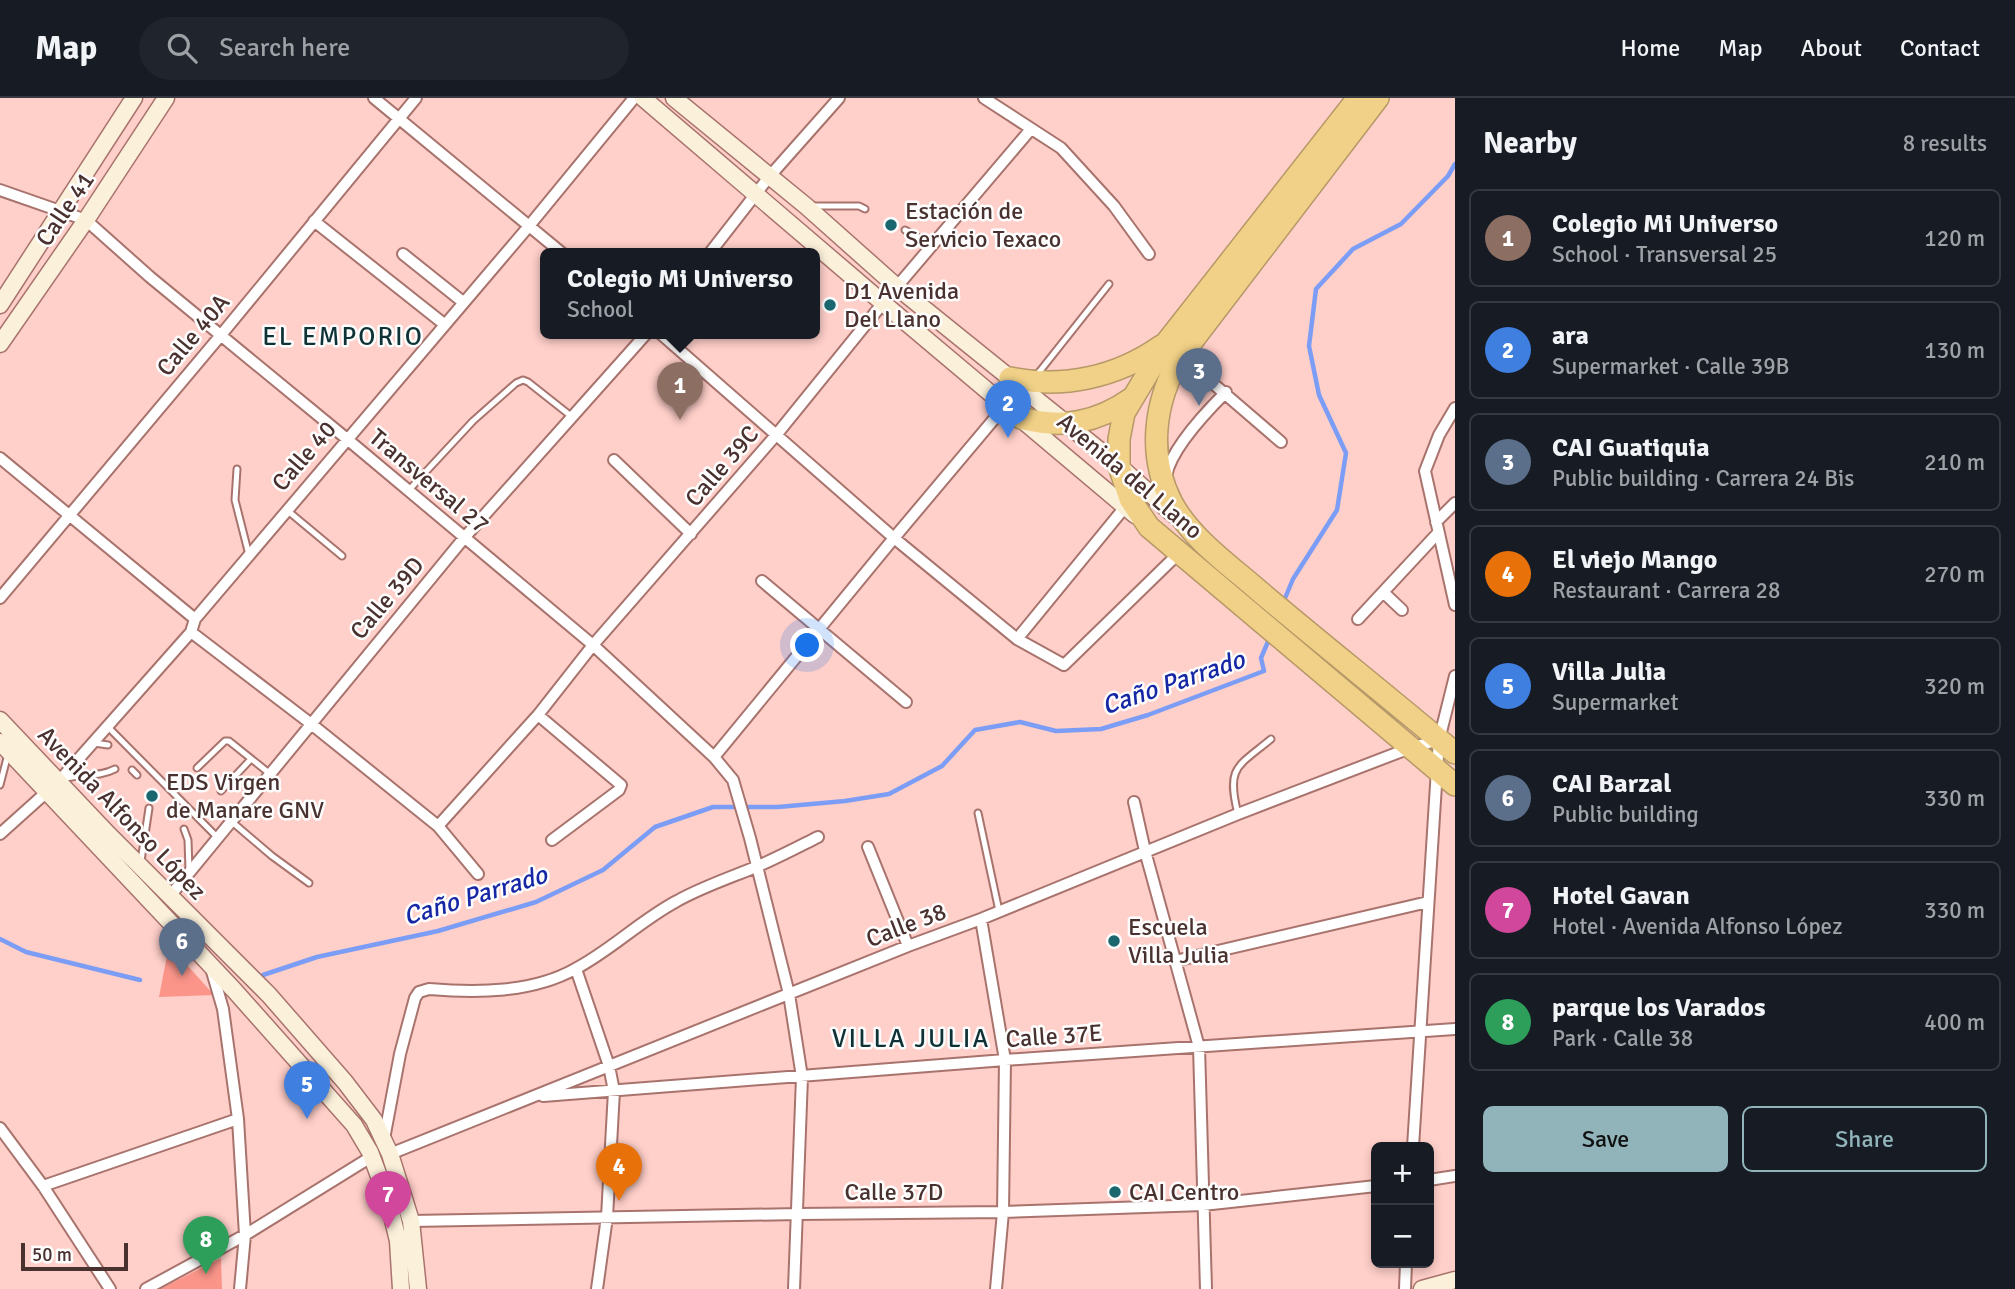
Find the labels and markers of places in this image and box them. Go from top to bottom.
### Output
place label: Estación de Servicio Texaco [905,196,1061,254]
marker: Estación de Servicio Texaco [883,217,899,233]
place label: D1 Avenida Del Llano [844,276,959,334]
marker: D1 Avenida Del Llano [822,297,838,313]
pin: 3 [1176,348,1222,406]
pin: 1 [657,362,703,420]
pin: 2 [985,380,1031,438]
place label: EDS Virgen de Manare GNV [166,767,324,825]
marker: EDS Virgen de Manare GNV [144,788,160,804]
place label: Escuela Villa Julia [1128,912,1229,970]
pin: 6 [159,918,205,976]
marker: Escuela Villa Julia [1106,933,1122,949]
pin: 5 [284,1061,330,1119]
pin: 4 [596,1143,642,1201]
pin: 7 [365,1171,411,1229]
place label: CAI Centro [1129,1177,1239,1207]
marker: CAI Centro [1107,1184,1123,1200]
pin: 8 [183,1216,229,1274]

